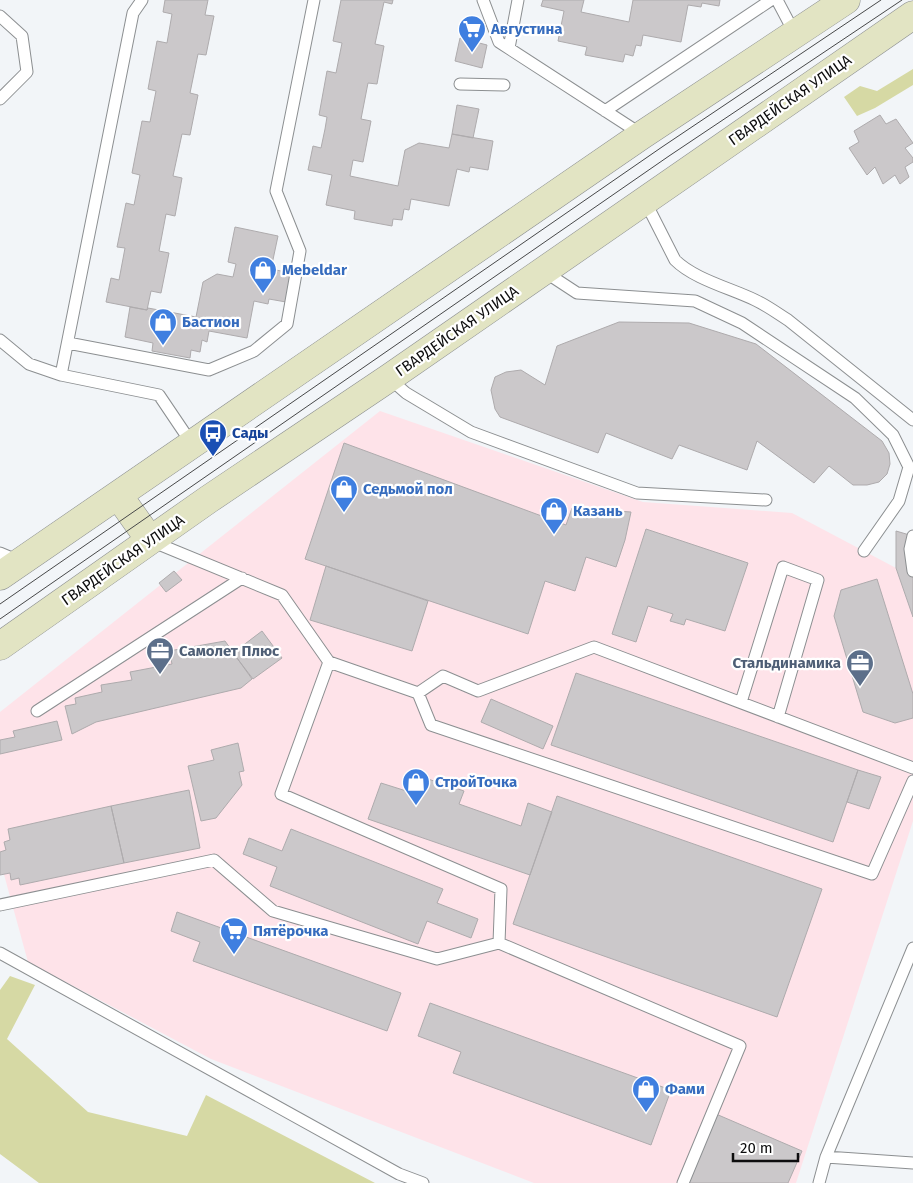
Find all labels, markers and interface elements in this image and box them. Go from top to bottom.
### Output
supermarket icon: Августина [457,14,487,53]
place label: Августина [490,20,563,38]
street label: ГВАРДЕЙСКАЯ УЛИЦА [725,51,855,149]
shop icon: Mebeldar [248,255,278,294]
place label: Mebeldar [282,261,348,279]
street label: ГВАРДЕЙСКАЯ УЛИЦА [392,282,522,380]
shop icon: Бастион [148,307,178,346]
place label: Бастион [182,313,240,331]
bus stop icon: Сады [198,418,228,457]
place label: Сады [232,424,268,442]
shop icon: Седьмой пол [329,474,359,513]
place label: Седьмой пол [363,480,453,498]
shop icon: Казань [539,496,569,535]
place label: Казань [573,502,623,520]
street label: ГВАРДЕЙСКАЯ УЛИЦА [58,511,188,609]
office icon: Самолет Плюс [145,636,175,675]
place label: Самолет Плюс [179,642,280,660]
office icon: Стальдинамика [845,648,875,687]
place label: Стальдинамика [733,654,841,672]
shop icon: СтройТочка [401,767,431,806]
place label: СтройТочка [435,773,517,791]
supermarket icon: Пятёрочка [219,916,249,955]
place label: Пятёрочка [253,922,329,940]
shop icon: Фами [631,1074,661,1113]
place label: Фами [665,1080,705,1098]
scale bar [733,1130,798,1162]
text: 20 m [740,1139,773,1157]

